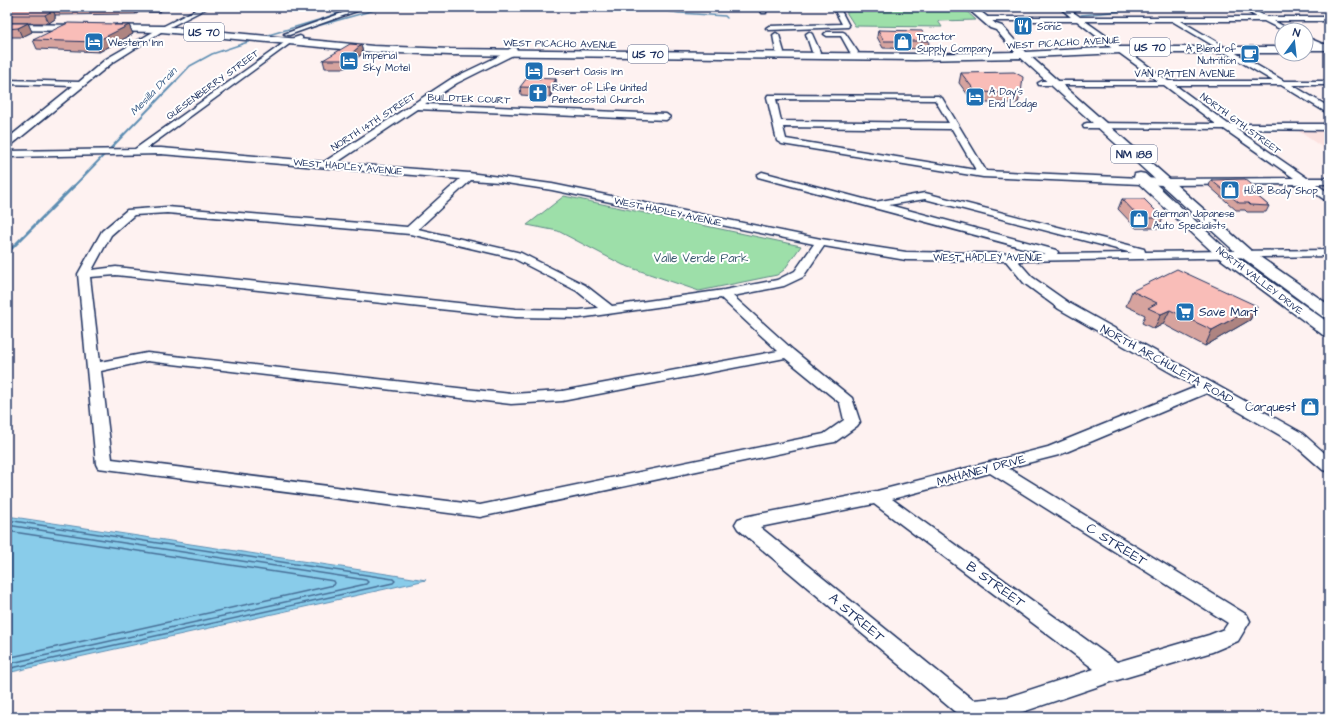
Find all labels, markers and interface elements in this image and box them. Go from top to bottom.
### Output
restaurant icon: Sonic [1012,15,1034,37]
place label: Sonic [1037,20,1063,34]
north arrow [1274,22,1314,62]
road number: US 70 [184,23,224,41]
text: N [1291,25,1302,41]
place label: Tractor Supply Company [917,30,993,57]
hotel icon: Western Inn [83,31,105,53]
shop icon: Tractor Supply Company [892,31,914,53]
street label: WEST PICACHO AVENUE [1006,33,1120,53]
place label: Western Inn [108,36,163,50]
street label: WEST PICACHO AVENUE [503,36,617,52]
road number: US 70 [1130,38,1170,56]
place label: A Blend of Nutrition [1186,42,1236,68]
cafe icon: A Blend of Nutrition [1239,43,1261,65]
road number: US 70 [628,45,668,63]
street label: QUESENBERRY STREET [163,46,263,123]
place label: Imperial Sky Motel [363,49,410,76]
hotel icon: Imperial Sky Motel [338,50,360,72]
hotel icon: Desert Oasis Inn [523,60,545,82]
water label: Mesilla Drain [127,63,181,119]
place label: Desert Oasis Inn [548,65,623,79]
street label: VAN PATTEN AVENUE [1135,67,1235,81]
place label: River of Life United Pentecostal Church [552,81,647,107]
church icon: River of Life United Pentecostal Church [527,82,549,104]
place label: A Day's End Lodge [989,85,1038,112]
hotel icon: A Day's End Lodge [964,86,986,108]
street label: NORTH 14TH STREET [328,89,419,155]
street label: NORTH 6TH STREET [1197,90,1284,158]
street label: BUILDTEK COURT [427,91,511,107]
road number: NM 188 [1111,145,1157,163]
street label: WEST HADLEY AVENUE [293,155,403,179]
shop icon: H&B Body Shop [1219,179,1241,201]
place label: H&B Body Shop [1244,184,1318,199]
street label: WEST HADLEY AVENUE [613,194,723,230]
place label: German Japanese Auto Specialists [1153,207,1235,233]
shop icon: German Japanese Auto Specialists [1128,208,1150,230]
street label: NORTH VALLEY DRIVE [1213,243,1306,318]
park label: Valle Verde Park [654,250,749,267]
street label: WEST HADLEY AVENUE [933,251,1043,265]
supermarket icon: Save Mart [1174,301,1196,323]
place label: Save Mart [1199,304,1258,321]
street label: NORTH ARCHULETA ROAD [1097,321,1237,408]
shop icon: Carquest [1299,396,1321,418]
place label: Carquest [1245,399,1296,416]
street label: MAHANEY DRIVE [935,450,1027,490]
street label: C STREET [1082,518,1151,572]
street label: B STREET [962,557,1029,613]
street label: A STREET [824,588,889,647]

